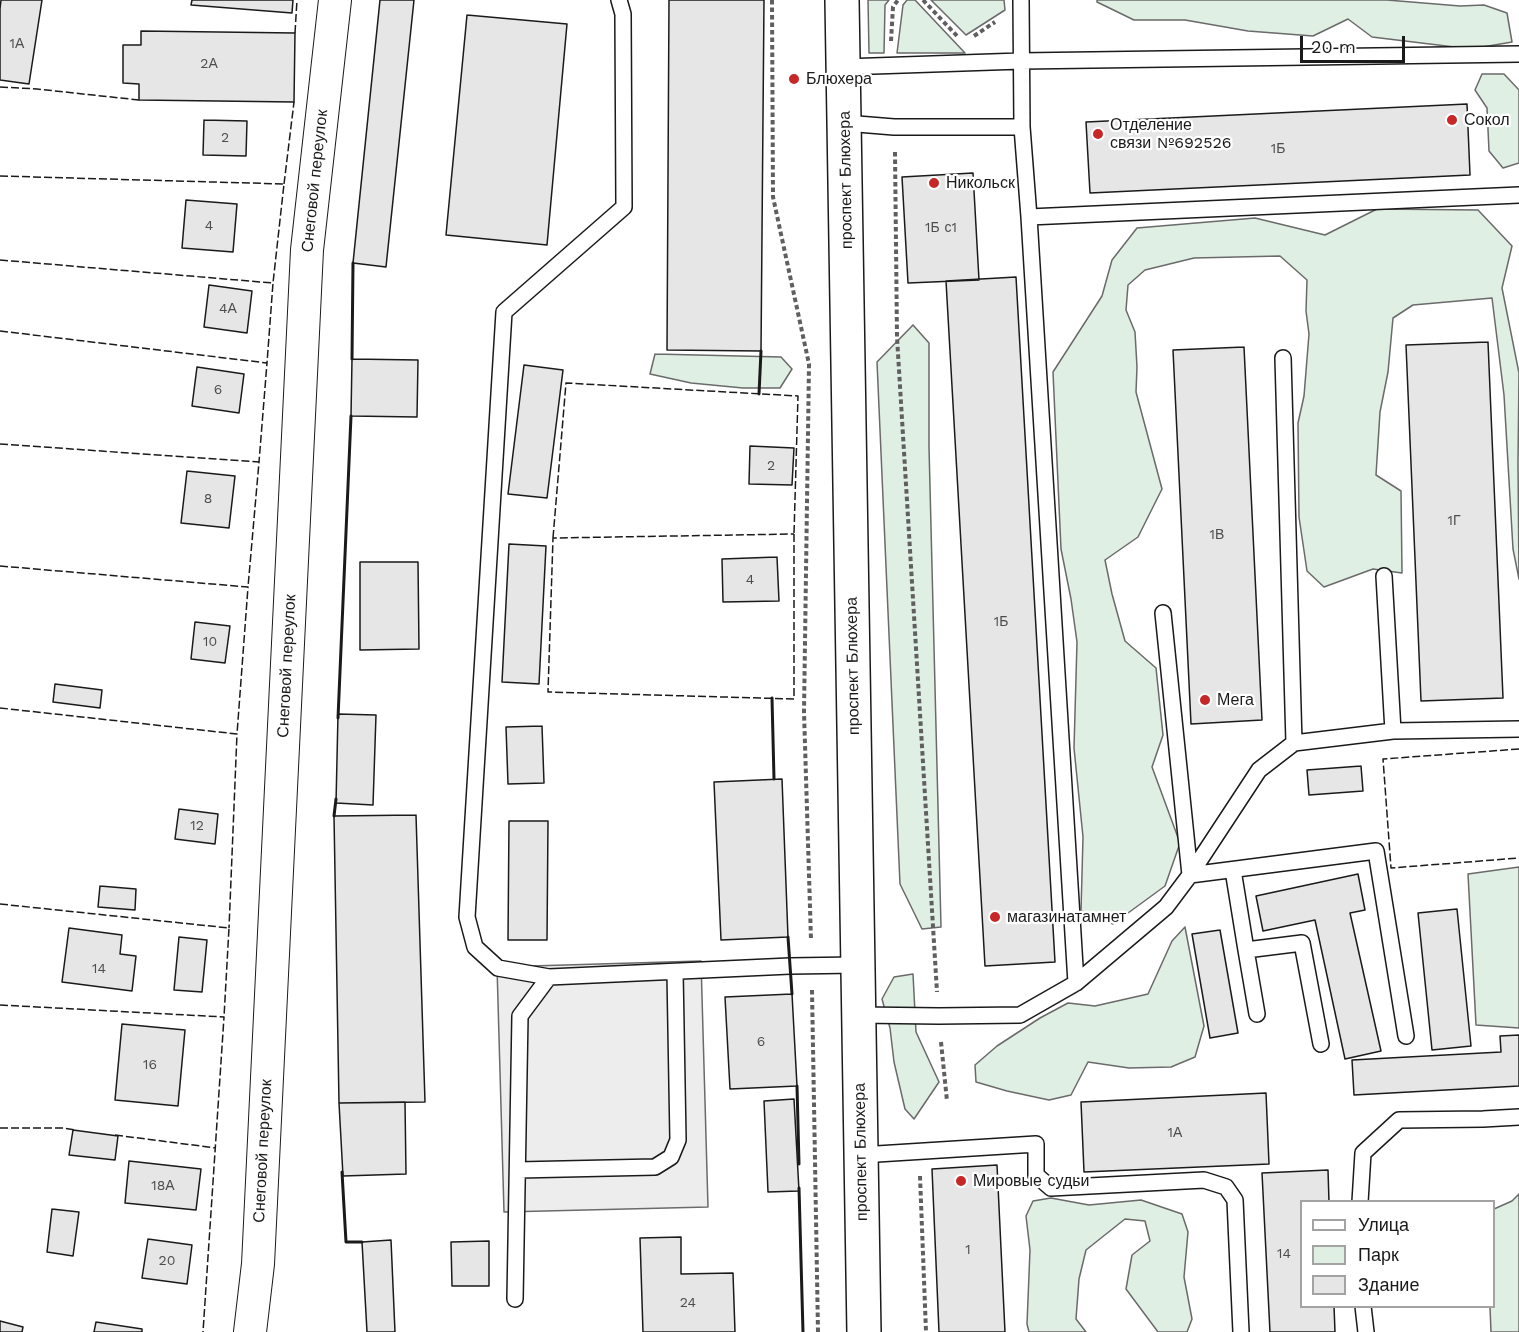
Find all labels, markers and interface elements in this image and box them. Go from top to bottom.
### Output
scale bar [1303,24,1408,62]
house number: 1А [10,36,24,52]
text: 20 m [1311,36,1356,57]
house number: 2А [200,56,218,72]
place label: Блюхера [806,69,872,89]
marker: Блюхера [787,72,801,86]
street label: Снеговой переулок [298,109,332,253]
place label: Сокол [1464,110,1510,130]
street label: проспект Блюхера [835,111,857,249]
marker: Сокол [1445,113,1459,127]
place label: Отделение связи №692526 [1110,115,1232,153]
marker: Отделение связи №692526 [1091,127,1105,141]
house number: 2 [221,130,229,146]
house number: 1Б [1271,141,1285,157]
place label: Никольск [946,173,1015,193]
marker: Никольск [927,176,941,190]
house number: 4 [205,218,213,234]
house number: 1Б с1 [925,220,957,236]
house number: 4А [219,301,237,317]
house number: 6 [214,382,222,398]
house number: 2 [767,458,775,474]
house number: 8 [204,491,212,507]
house number: 1Г [1447,513,1461,529]
house number: 1В [1210,527,1224,543]
house number: 4 [746,572,754,588]
street label: Снеговой переулок [274,594,300,738]
street label: проспект Блюхера [842,597,864,735]
house number: 1Б [994,614,1008,630]
house number: 10 [203,634,217,650]
place label: Мега [1217,690,1254,710]
marker: Мега [1198,693,1212,707]
house number: 12 [190,818,204,834]
place label: магазинатамнет [1007,907,1126,927]
marker: магазинатамнет [988,910,1002,924]
house number: 14 [92,961,106,977]
house number: 6 [757,1034,765,1050]
house number: 16 [143,1057,157,1073]
street label: Снеговой переулок [250,1079,276,1223]
street label: проспект Блюхера [850,1083,872,1221]
house number: 1А [1168,1125,1182,1141]
place label: Мировые судьи [973,1171,1089,1191]
marker: Мировые судьи [954,1174,968,1188]
house number: 18А [151,1178,175,1194]
legend [1300,1200,1495,1308]
text: Улица [1358,1214,1409,1235]
house number: 1 [965,1242,971,1258]
text: Парк [1358,1244,1399,1265]
house number: 14 [1277,1246,1291,1262]
house number: 20 [159,1253,175,1269]
text: Здание [1358,1274,1419,1295]
house number: 24 [680,1295,696,1311]

